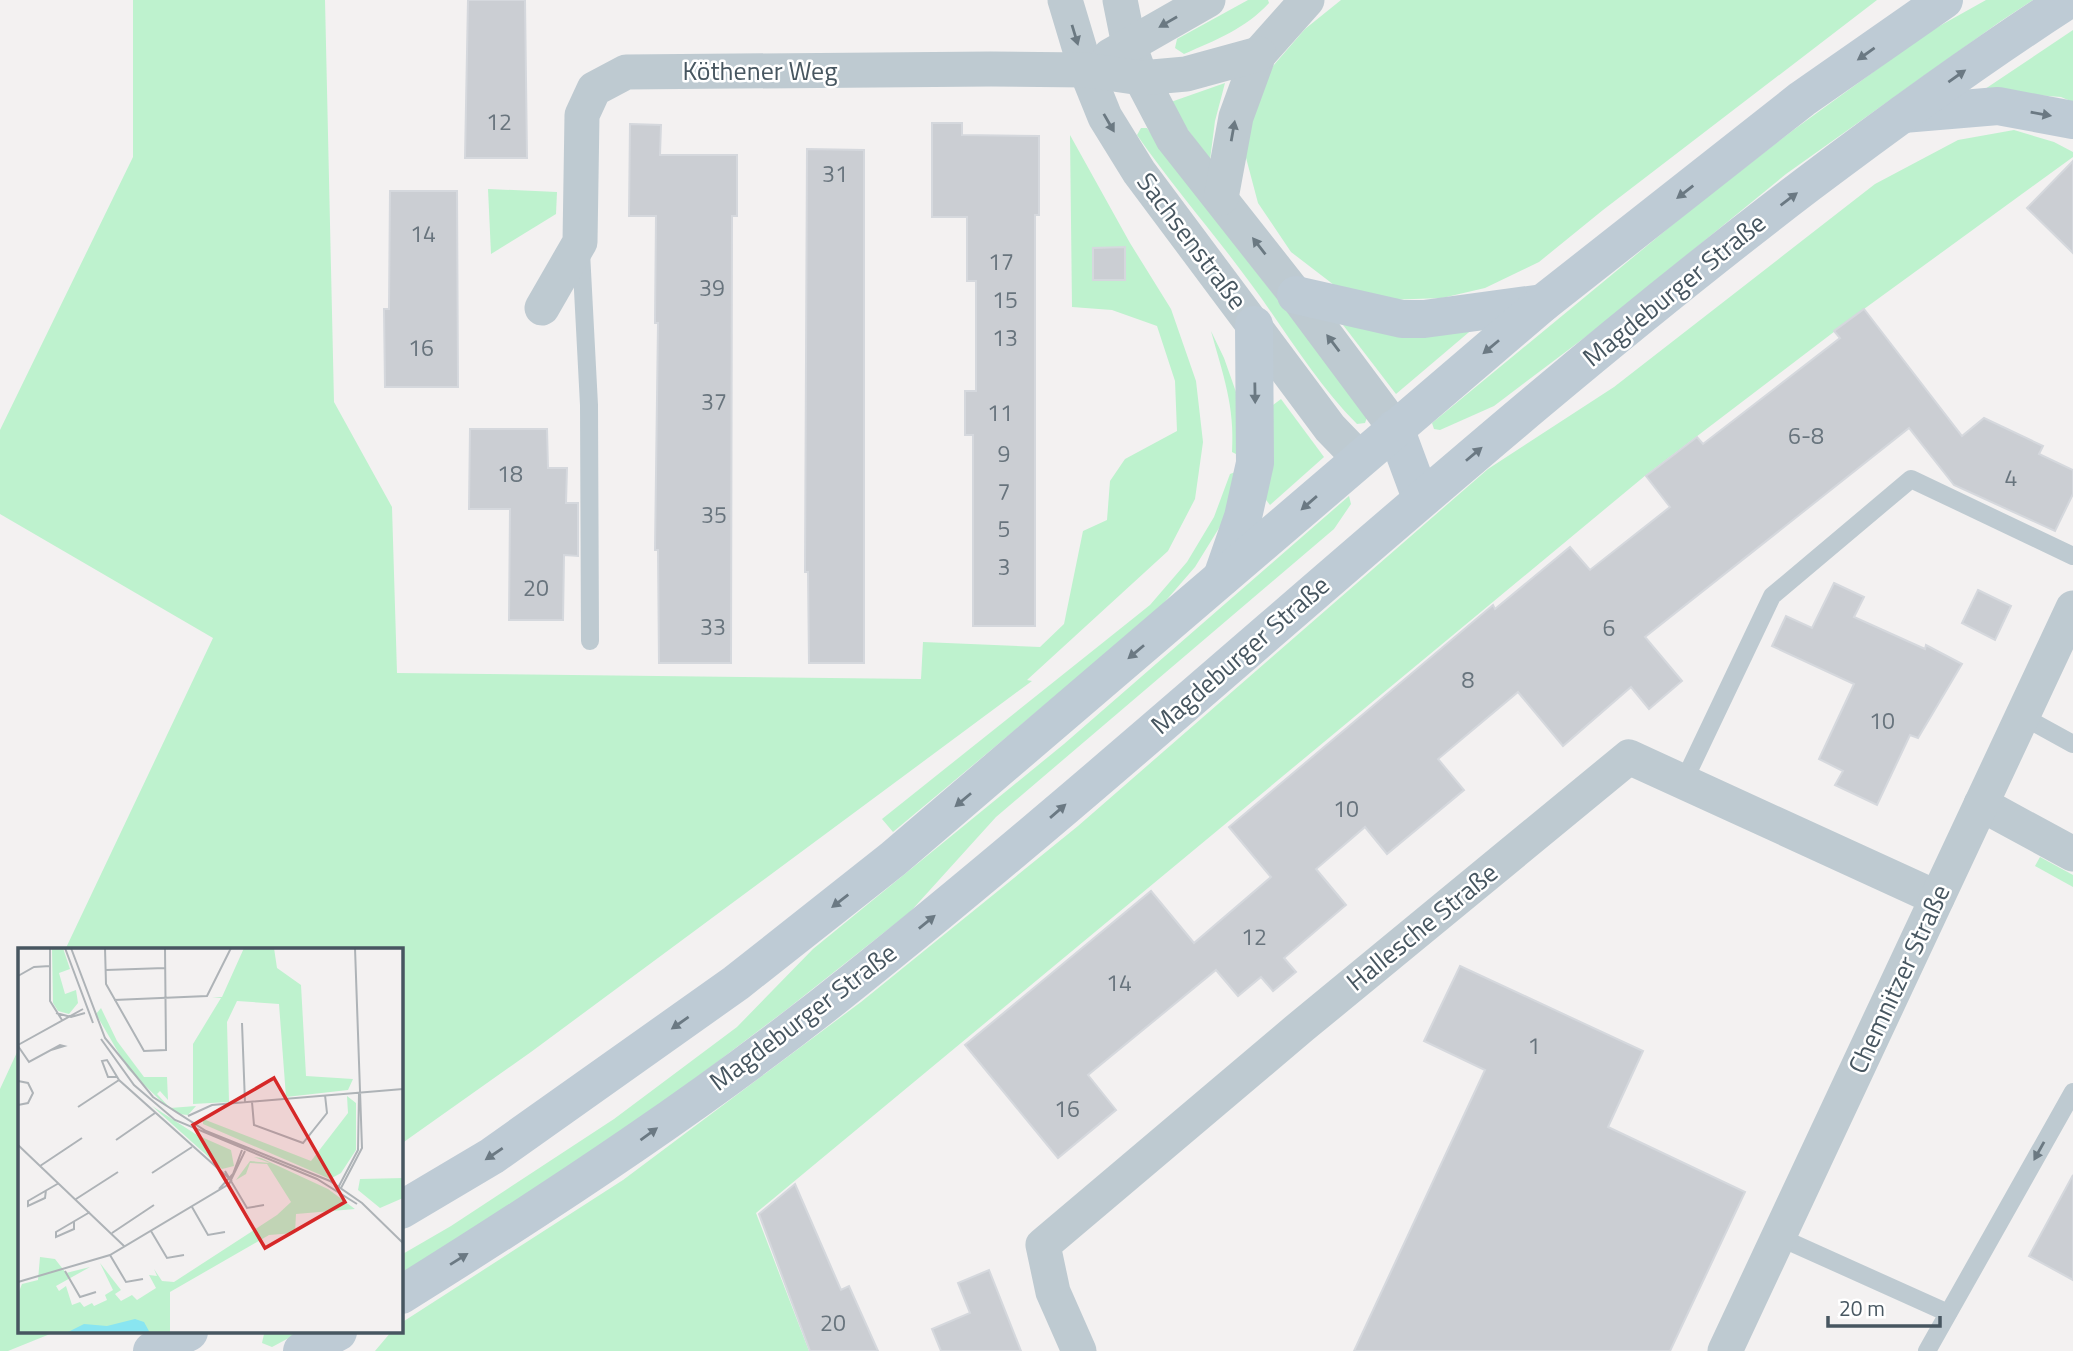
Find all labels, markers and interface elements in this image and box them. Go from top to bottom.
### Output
one-way arrow [1159,16,1178,28]
one-way arrow [1070,25,1080,46]
one-way arrow [1857,47,1875,61]
street label: Köthener Weg [682,51,838,90]
one-way arrow [1948,69,1966,83]
house number: 12 [486,104,512,139]
one-way arrow [2030,109,2052,120]
one-way arrow [1103,113,1115,133]
one-way arrow [1228,120,1239,142]
house number: 31 [822,156,848,191]
street label: Sachsenstraße [1128,164,1257,317]
one-way arrow [1677,184,1695,199]
one-way arrow [1780,191,1798,206]
street label: Magdeburger Straße [1574,203,1774,376]
house number: 14 [410,216,436,251]
one-way arrow [1251,238,1266,256]
house number: 17 [988,244,1014,279]
house number: 39 [699,270,725,305]
house number: 15 [992,282,1018,317]
house number: 13 [992,320,1018,355]
house number: 16 [408,330,434,365]
one-way arrow [1325,334,1340,352]
one-way arrow [1483,339,1500,354]
one-way arrow [1250,382,1261,404]
house number: 37 [701,384,727,419]
house number: 11 [987,395,1013,430]
house number: 6-8 [1788,418,1824,453]
house number: 9 [998,436,1010,471]
one-way arrow [1465,447,1482,462]
house number: 18 [497,456,523,491]
house number: 4 [2005,460,2017,495]
house number: 7 [998,474,1010,509]
one-way arrow [1300,495,1317,510]
house number: 35 [701,497,727,532]
house number: 5 [998,511,1010,546]
house number: 3 [998,549,1010,584]
street label: Magdeburger Straße [1142,566,1338,743]
house number: 20 [523,570,549,605]
house number: 33 [700,609,726,644]
house number: 6 [1603,610,1615,645]
one-way arrow [1128,644,1145,659]
house number: 8 [1462,662,1475,697]
house number: 10 [1869,703,1895,738]
house number: 10 [1333,791,1359,826]
one-way arrow [955,792,973,807]
one-way arrow [1050,804,1067,819]
street label: Hallesche Straße [1338,853,1506,1000]
street label: Chemnitzer Straße [1838,878,1959,1080]
one-way arrow [831,894,849,909]
one-way arrow [917,914,935,929]
house number: 12 [1241,919,1267,954]
street label: Magdeburger Straße [701,933,905,1100]
inset map [18,948,402,1334]
house number: 14 [1106,965,1132,1000]
one-way arrow [671,1016,689,1030]
house number: 1 [1528,1028,1540,1063]
house number: 16 [1054,1091,1080,1126]
one-way arrow [640,1127,658,1141]
one-way arrow [2033,1141,2045,1161]
one-way arrow [485,1147,504,1160]
one-way arrow [449,1252,468,1265]
scale bar [1828,1284,1940,1328]
text: 20 m [1839,1292,1885,1324]
house number: 20 [820,1305,846,1340]

